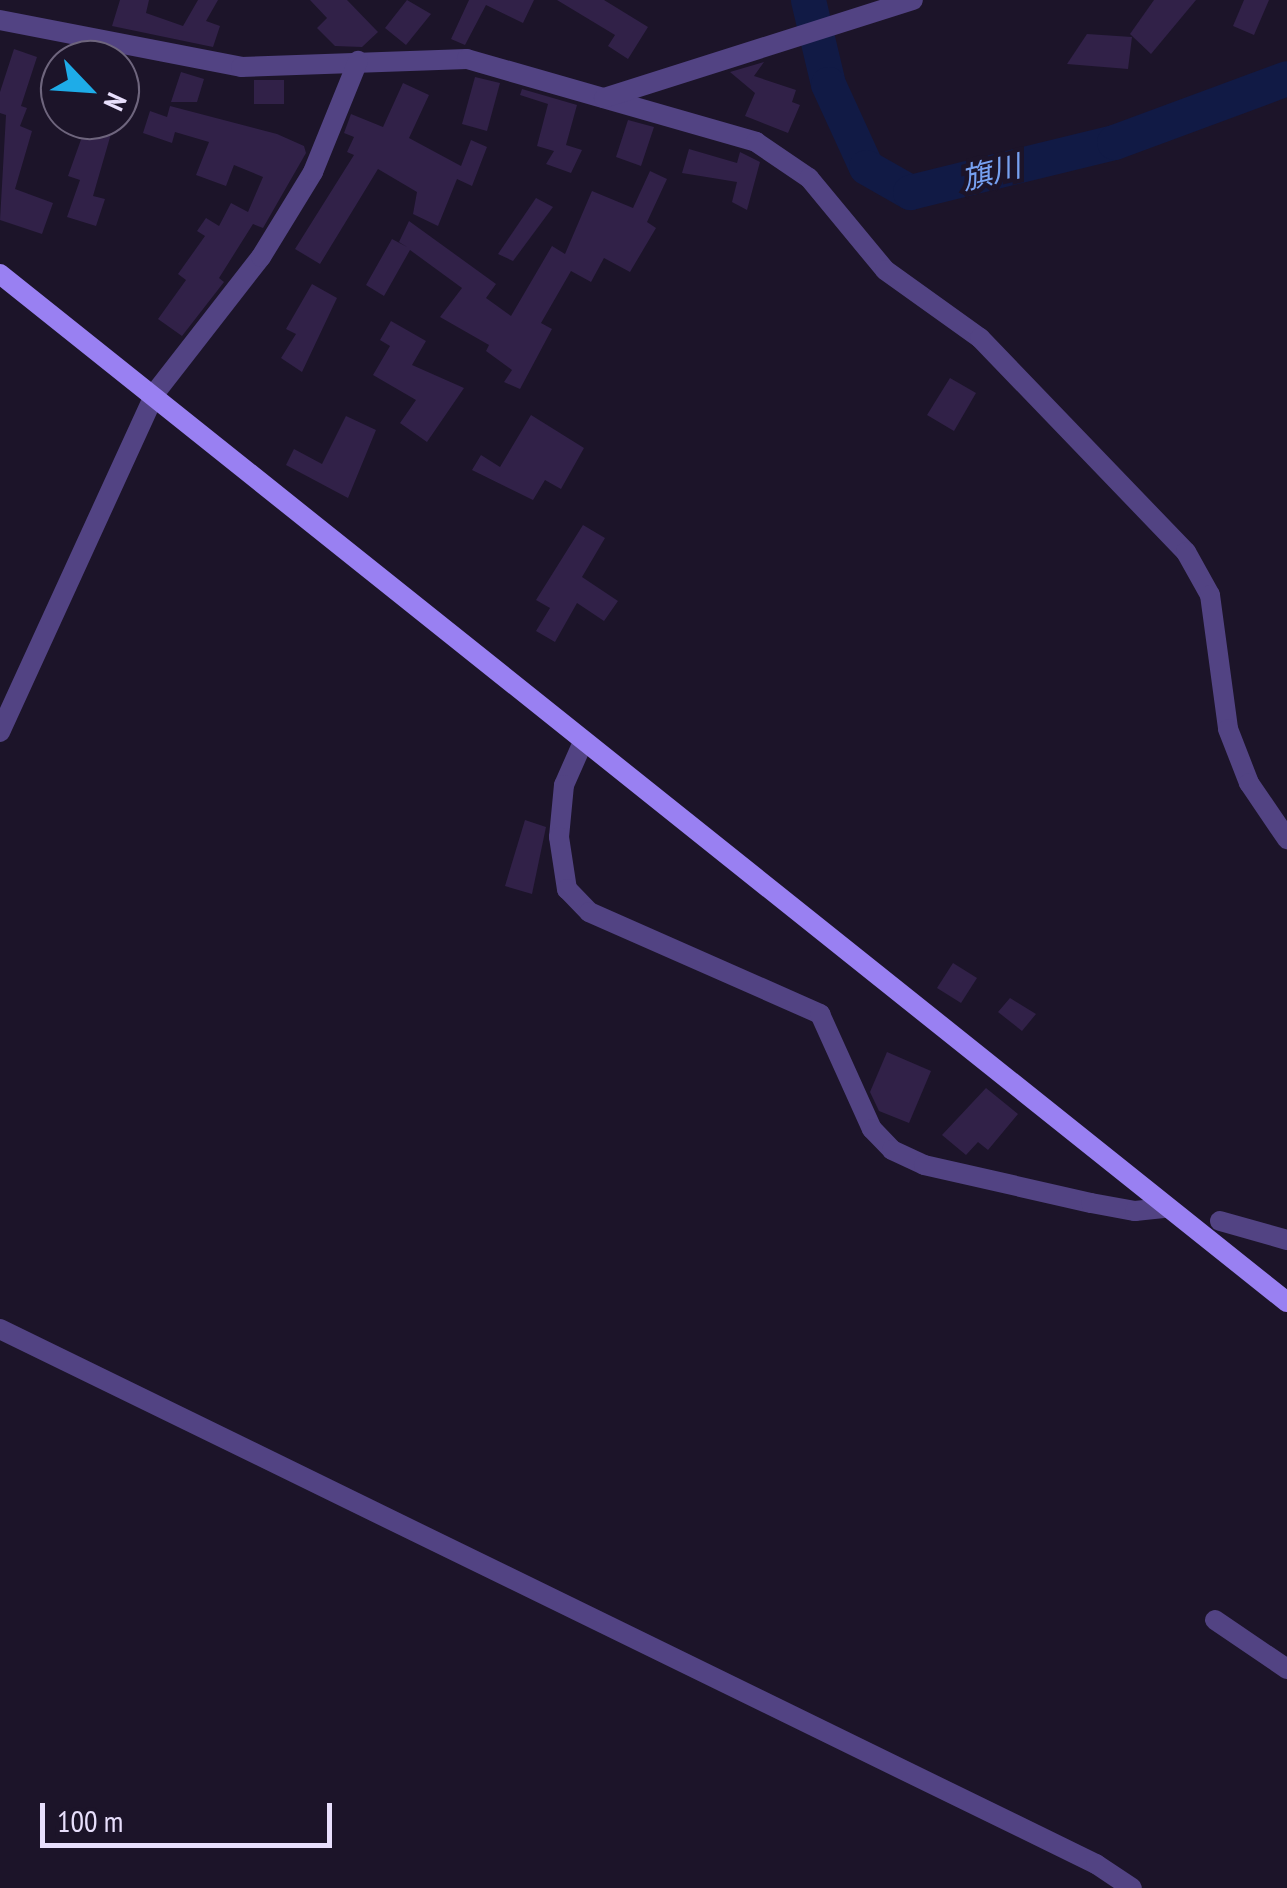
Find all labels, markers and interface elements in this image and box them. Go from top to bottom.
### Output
north arrow [40,40,140,140]
text: N [96,87,136,117]
water label: 旗川 [958,147,1024,197]
scale bar [45,1783,338,1845]
text: 100 m [57,1801,123,1840]

